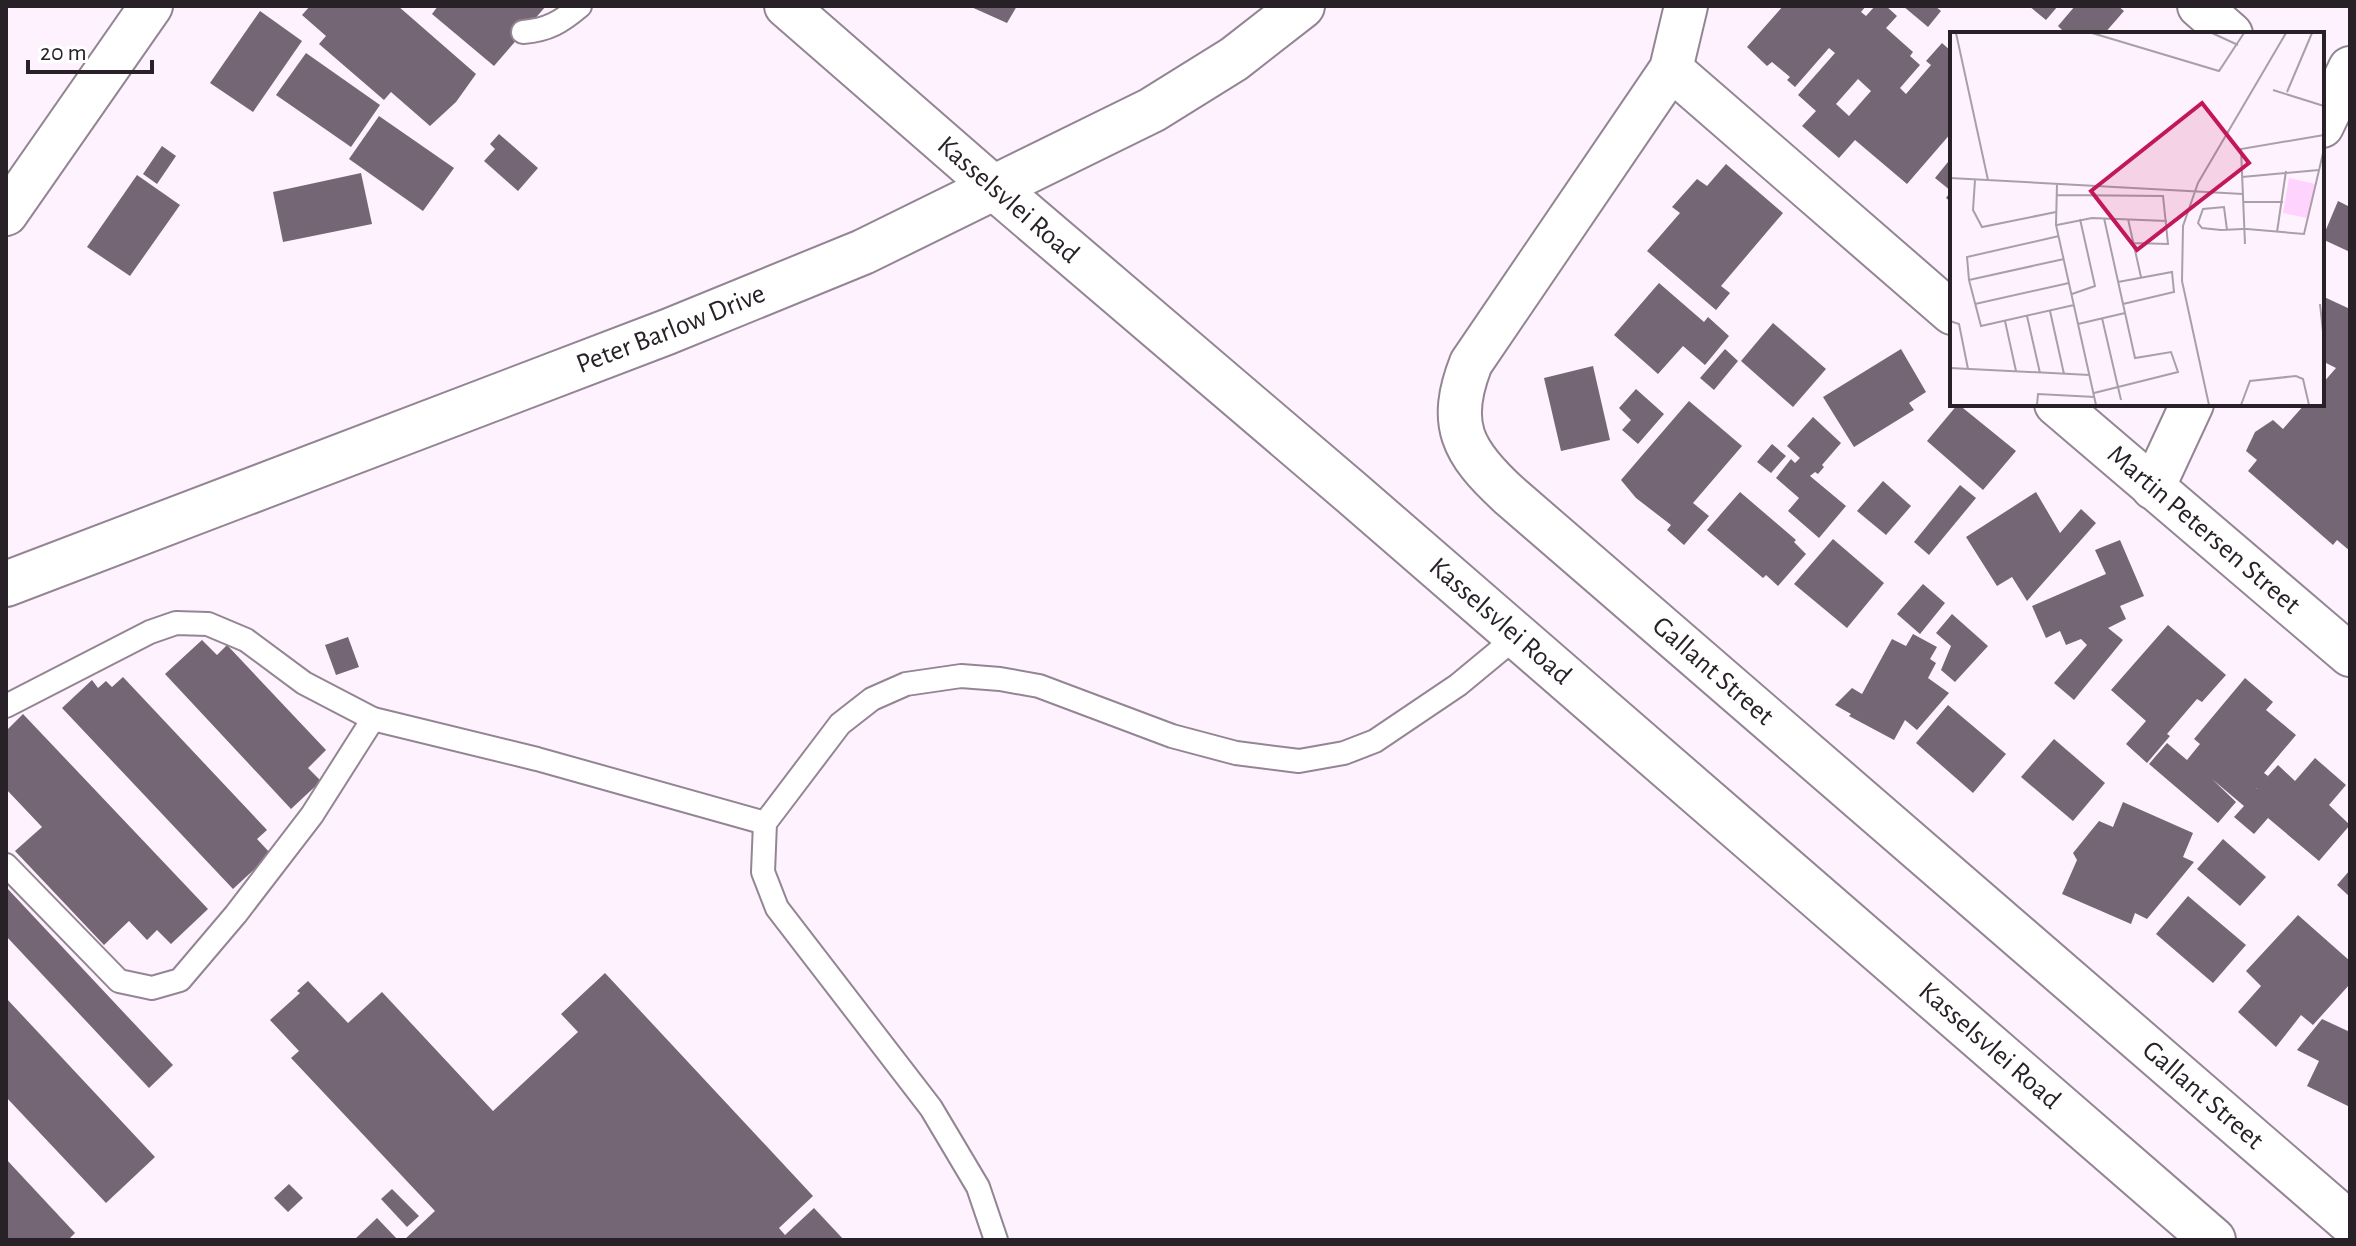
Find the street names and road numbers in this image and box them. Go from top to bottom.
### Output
street label: Kasselsvlei Road [932,131,1084,269]
street label: Peter Barlow Drive [573,279,769,379]
street label: Martin Petersen Street [2102,440,2305,620]
street label: Kasselsvlei Road [1424,553,1576,690]
street label: Gallant Street [1647,612,1779,731]
street label: Kasselsvlei Road [1913,977,2066,1115]
street label: Gallant Street [2137,1036,2269,1155]

